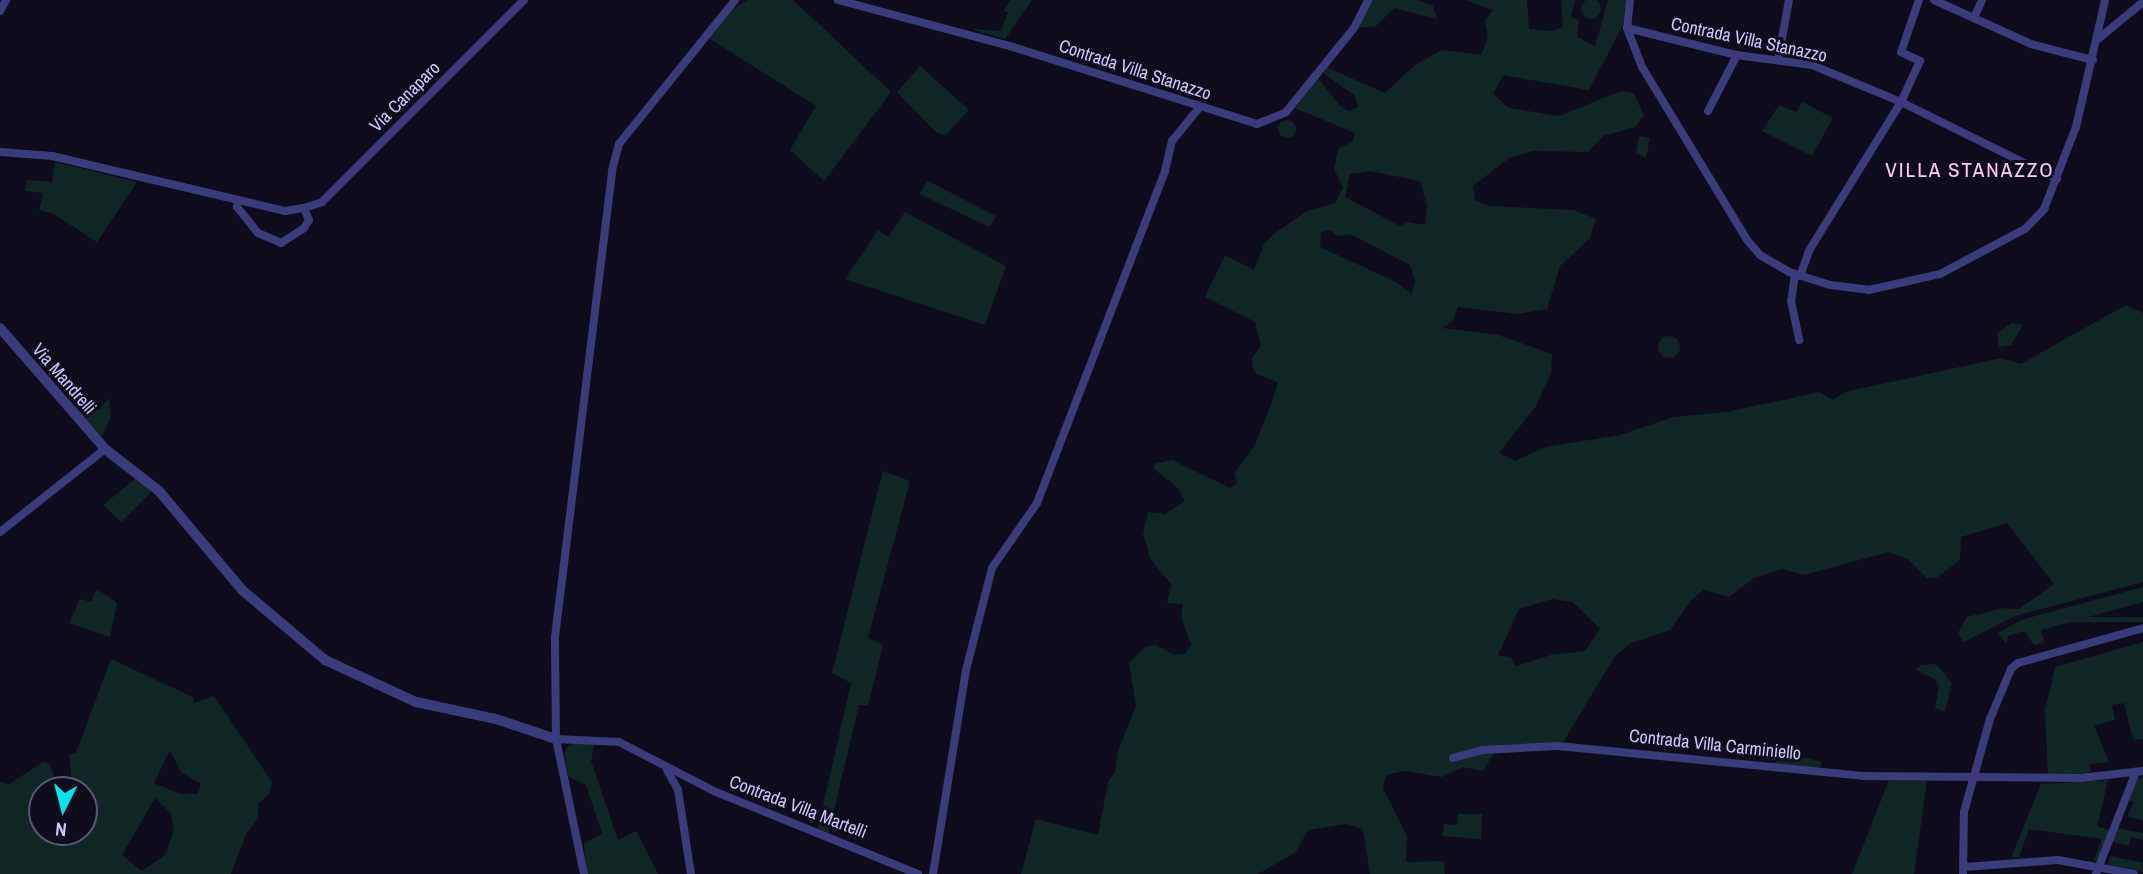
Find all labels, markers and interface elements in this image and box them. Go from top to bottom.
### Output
street label: Contrada Villa Stanazzo [1669,13,1829,67]
street label: Contrada Villa Stanazzo [1056,35,1214,105]
street label: Via Canaparo [365,57,445,137]
district label: VILLA STANAZZO [1887,157,2053,183]
street label: Via Mandrelli [27,339,101,419]
street label: Contrada Villa Carminiello [1628,725,1802,765]
street label: Contrada Villa Martelli [726,771,870,843]
north arrow [28,776,98,846]
text: N [54,816,68,843]

